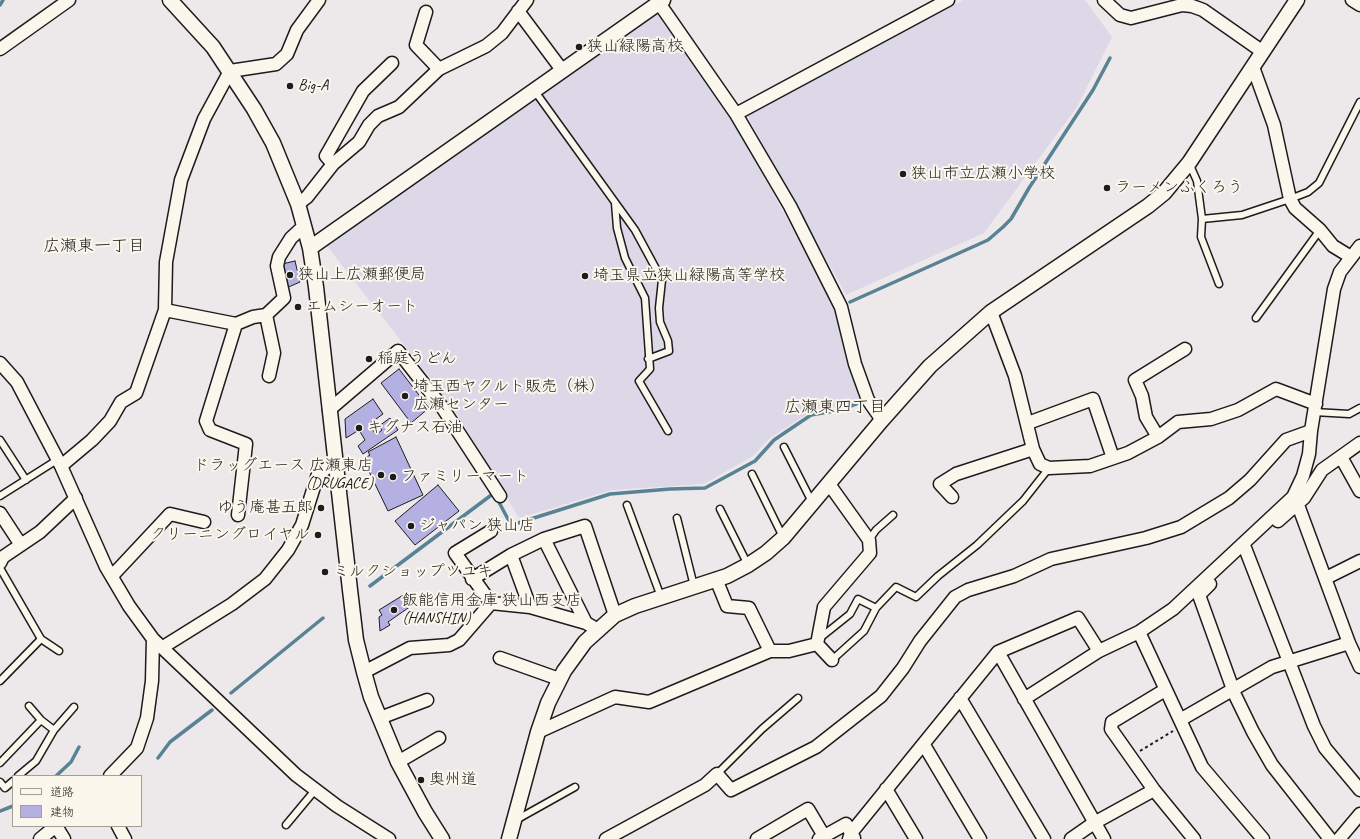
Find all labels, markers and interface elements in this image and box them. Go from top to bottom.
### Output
place label: 狭山緑陽高校 [587,37,683,57]
marker: 狭山緑陽高校 [574,42,584,52]
place label: Big-A [298,76,328,96]
marker: Big-A [285,81,295,91]
place label: 狭山市立広瀬小学校 [911,164,1055,184]
marker: 狭山市立広瀬小学校 [898,169,908,179]
place label: ラーメンふくろう [1115,178,1243,198]
marker: ラーメンふくろう [1102,183,1112,193]
district label: 広瀬東一丁目 [43,237,145,257]
place label: 狭山上広瀬郵便局 [298,265,426,285]
place label: 埼玉県立狭山緑陽高等学校 [593,266,785,286]
marker: 狭山上広瀬郵便局 [285,270,295,280]
marker: 埼玉県立狭山緑陽高等学校 [580,271,590,281]
place label: エムシーオート [306,297,418,317]
marker: エムシーオート [293,302,303,312]
place label: 稲庭うどん [377,349,457,369]
marker: 稲庭うどん [364,354,374,364]
place label: 埼玉西ヤクルト販売（株） 広瀬センター [413,377,605,415]
marker: 埼玉西ヤクルト販売（株） 広瀬センター [400,391,410,401]
district label: 広瀬東四丁目 [784,398,886,418]
place label: キグナス石油 [367,418,463,438]
marker: キグナス石油 [354,423,364,433]
place label: ドラッグエース 広瀬東店 (DRUGACE) [193,456,373,494]
place label: ファミリーマート [401,467,529,487]
marker: ドラッグエース 広瀬東店 (DRUGACE) [376,470,386,480]
marker: ファミリーマート [388,472,398,482]
place label: ゆう庵甚五郎 [217,498,313,518]
marker: ゆう庵甚五郎 [316,503,326,513]
place label: ジャパン 狭山店 [419,516,535,536]
marker: ジャパン 狭山店 [406,521,416,531]
place label: クリーニングロイヤル [150,525,310,545]
marker: クリーニングロイヤル [313,530,323,540]
place label: ミルクショップツユキ [333,562,493,582]
marker: ミルクショップツユキ [320,567,330,577]
place label: 飯能信用金庫 狭山西支店 (HANSHIN) [402,591,582,629]
marker: 飯能信用金庫 狭山西支店 (HANSHIN) [389,605,399,615]
place label: 奥州道 [429,770,477,790]
legend [12,775,142,827]
marker: 奥州道 [416,775,426,785]
text: 道路 [50,784,74,800]
text: 建物 [50,804,74,820]

